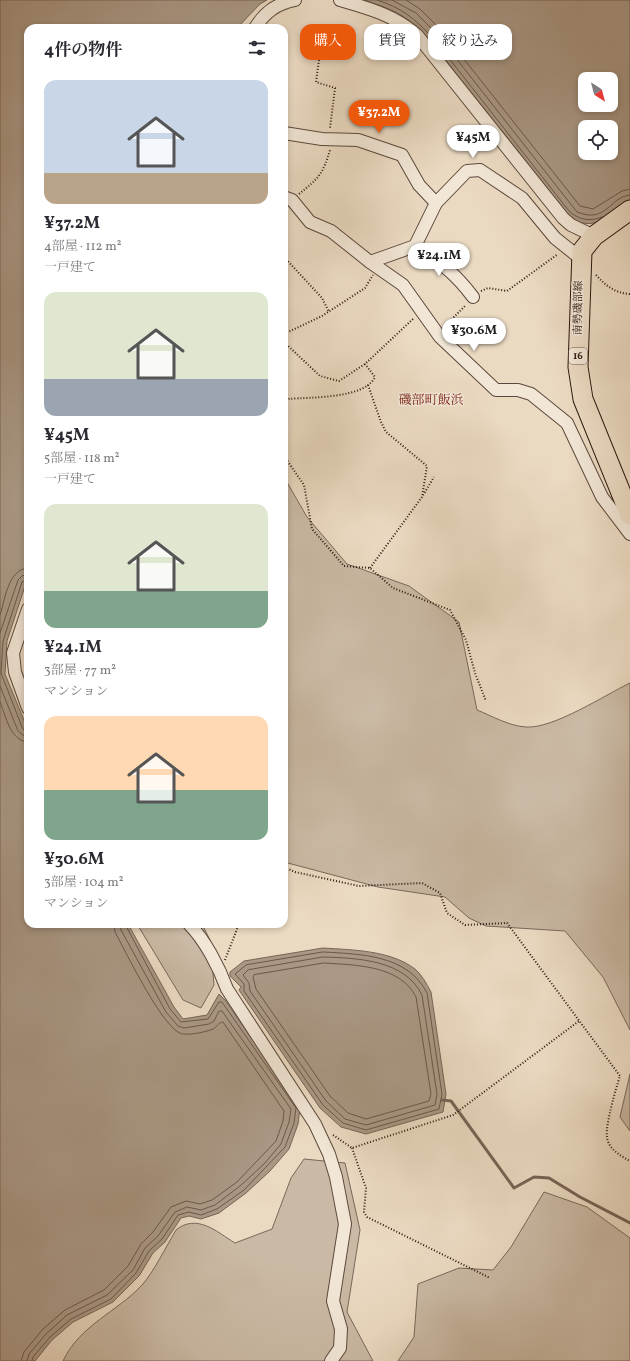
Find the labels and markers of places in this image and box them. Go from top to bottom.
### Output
pin: ¥37.2M [346,100,412,134]
pin: ¥45M [449,125,497,159]
pin: ¥24.1M [406,243,472,277]
pin: ¥30.6M [441,318,507,352]

